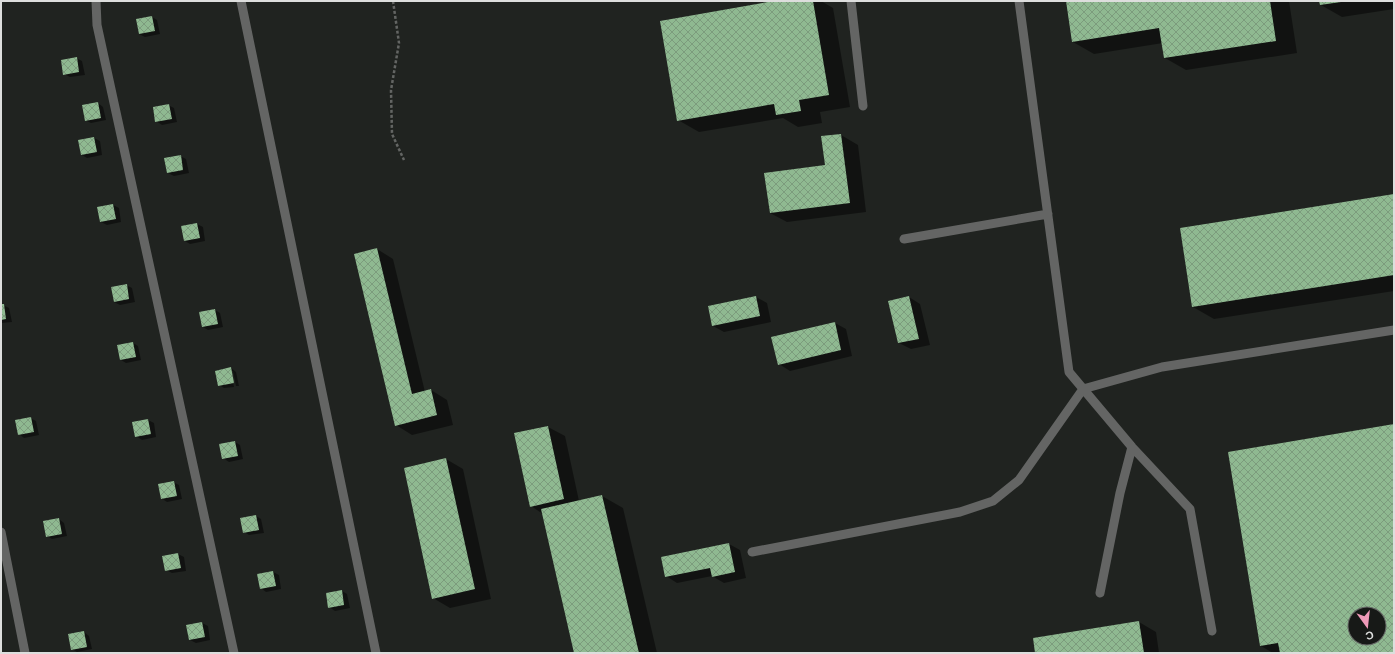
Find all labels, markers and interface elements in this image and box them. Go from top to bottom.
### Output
north arrow [1347,606,1387,646]
text: С [1364,629,1375,643]

